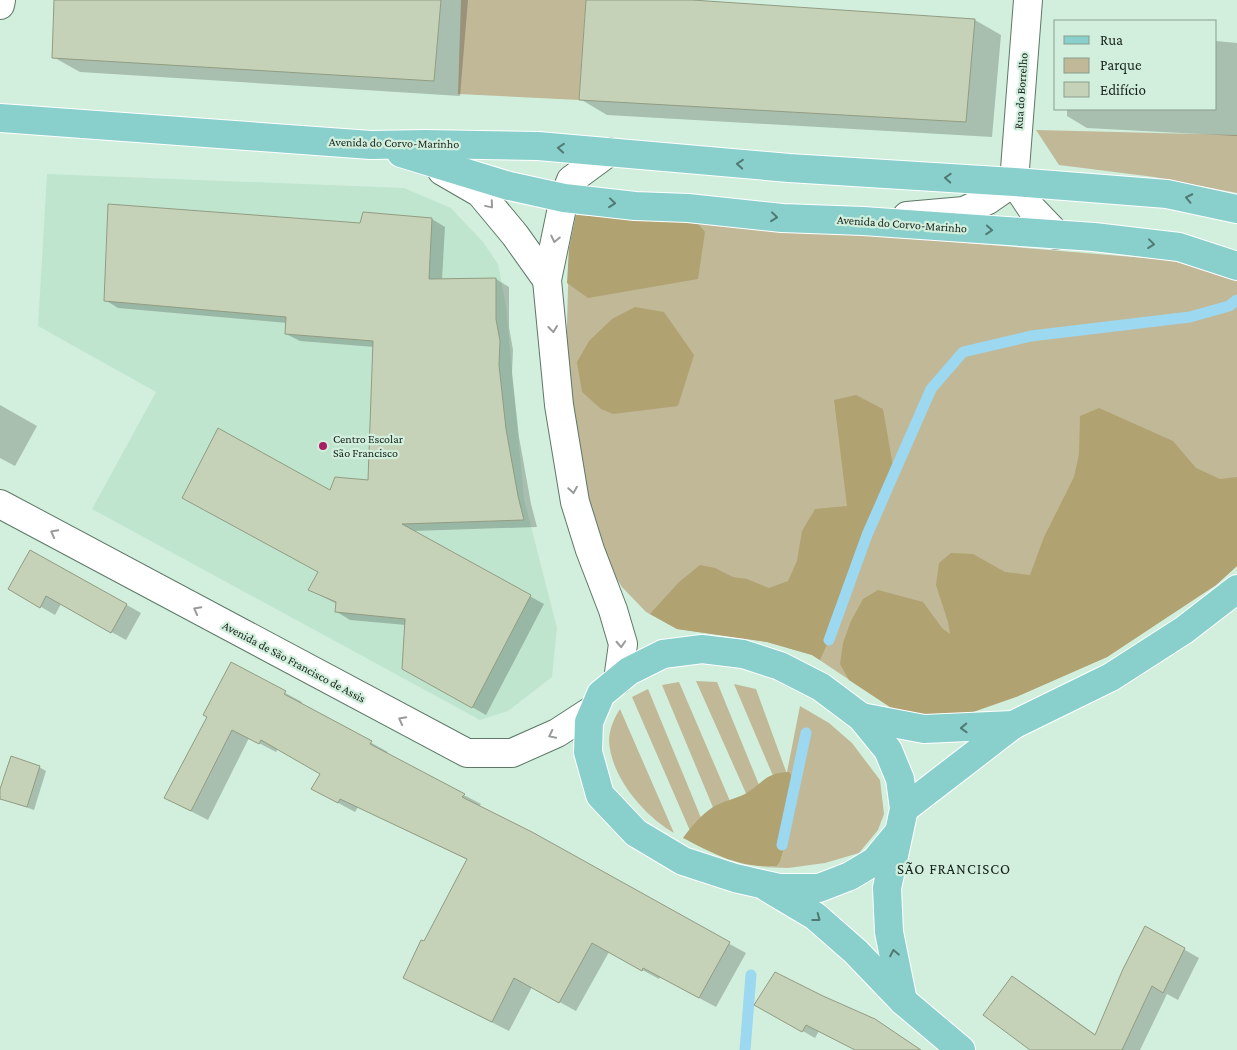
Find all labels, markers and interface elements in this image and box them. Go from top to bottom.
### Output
legend [1054,20,1217,110]
text: Rua [1100,32,1123,48]
street label: Rua do Borrelho [1011,52,1031,130]
text: Parque [1100,57,1142,74]
text: Edifício [1100,82,1146,98]
street label: Avenida do Corvo-Marinho [329,135,459,151]
one-way arrow [557,143,565,154]
one-way arrow [736,159,744,170]
one-way arrow [944,173,952,184]
one-way arrow [1185,194,1194,204]
one-way arrow [609,197,617,208]
one-way arrow [484,199,493,208]
one-way arrow [770,211,778,222]
street label: Avenida do Corvo-Marinho [836,212,968,236]
one-way arrow [985,224,993,235]
one-way arrow [551,235,561,243]
one-way arrow [1147,238,1155,249]
one-way arrow [547,325,558,333]
place label: Centro Escolar São Francisco [333,432,404,460]
marker: Centro Escolar São Francisco [317,440,329,452]
one-way arrow [568,485,578,494]
one-way arrow [50,529,59,539]
one-way arrow [193,606,202,616]
street label: Avenida de São Francisco de Assis [220,618,368,706]
one-way arrow [616,641,627,649]
one-way arrow [398,716,407,726]
one-way arrow [960,722,968,733]
one-way arrow [549,729,558,739]
district label: SÃO FRANCISCO [897,861,1011,877]
one-way arrow [811,912,821,921]
one-way arrow [889,949,899,958]

